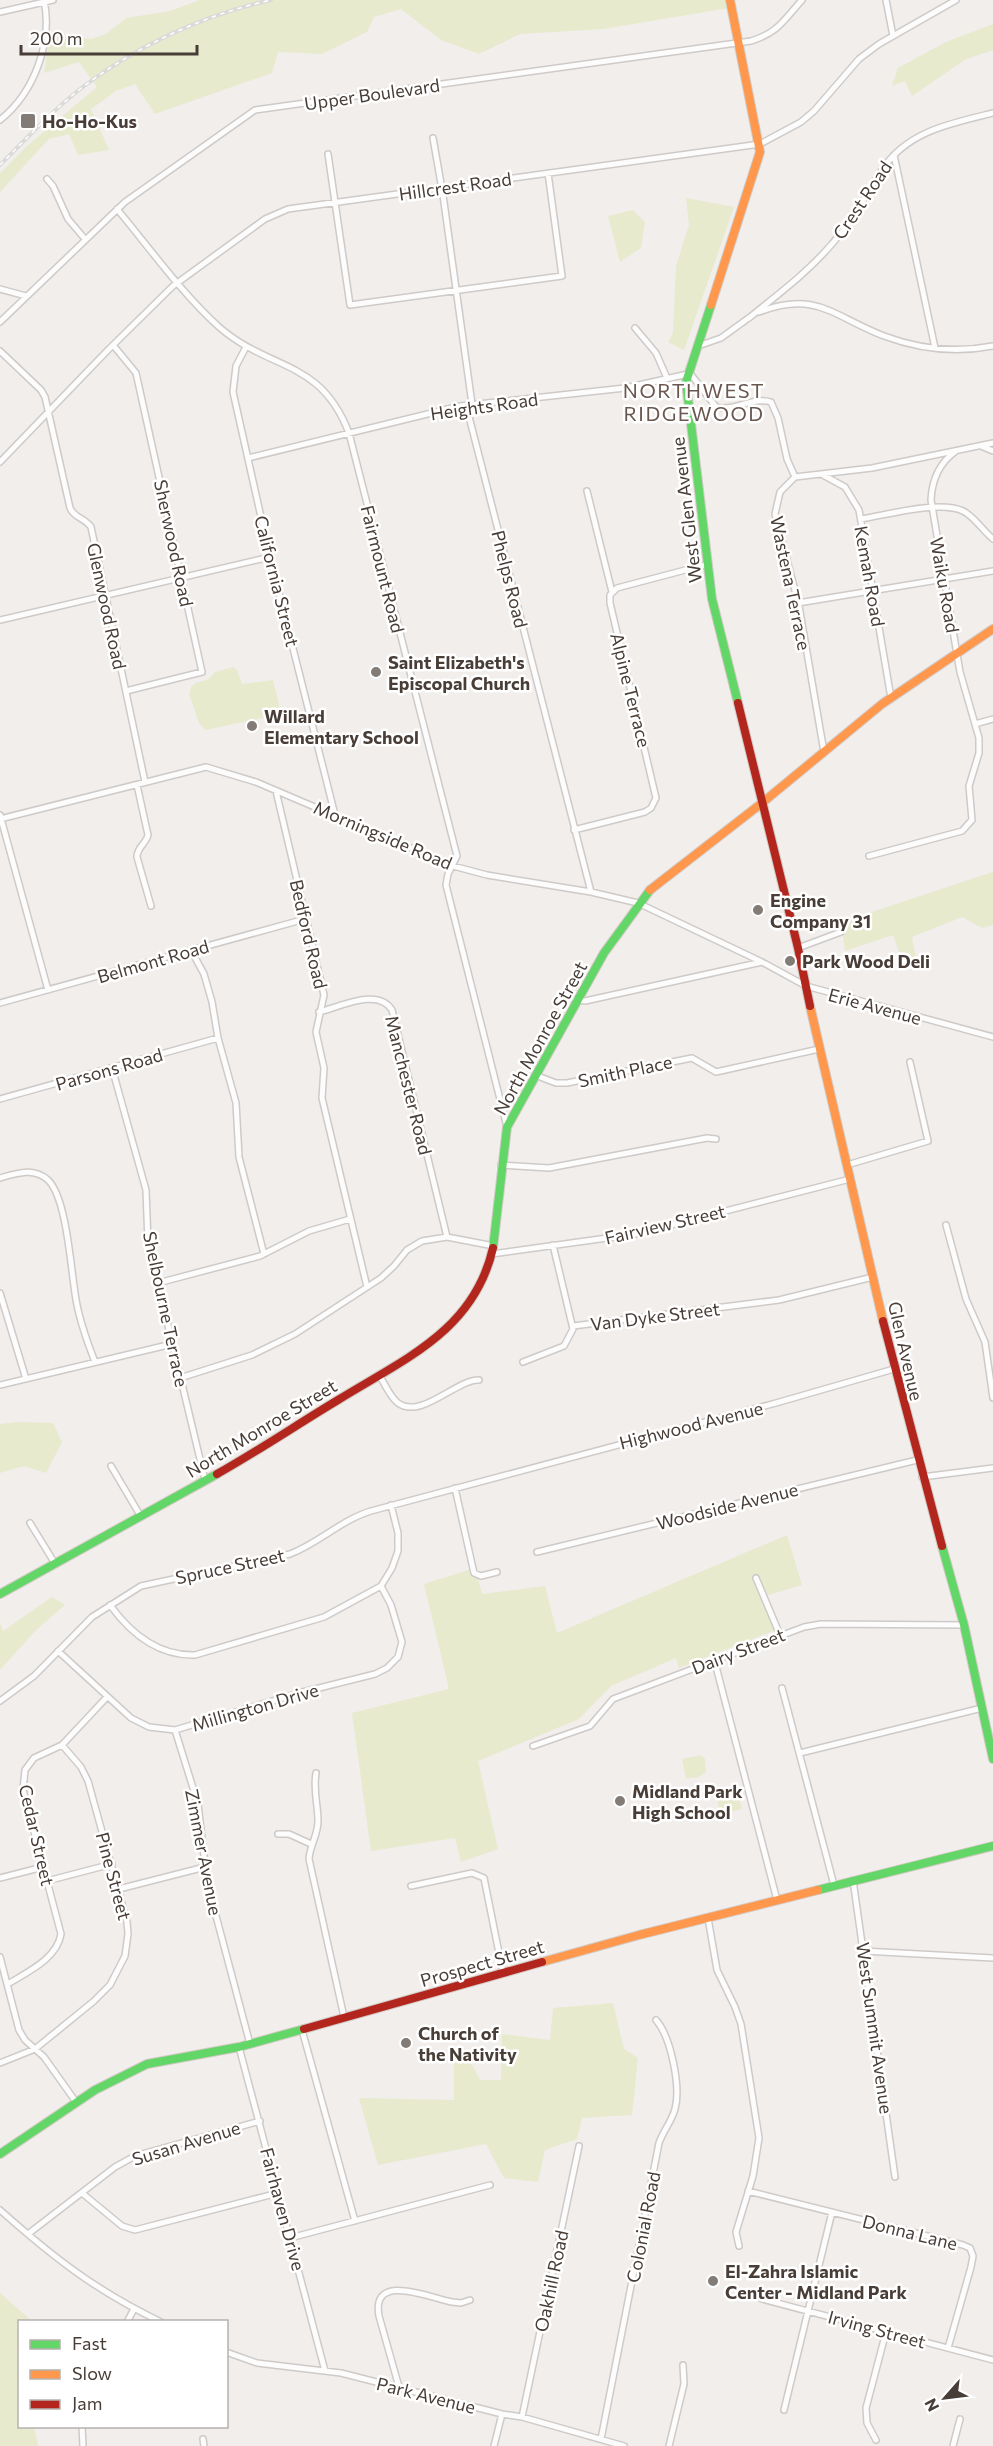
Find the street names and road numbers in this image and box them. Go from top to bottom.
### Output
street label: Upper Boulevard [303,74,441,114]
street label: Crest Road [828,157,896,243]
street label: Hillcrest Road [397,167,513,205]
street label: Heights Road [429,388,539,424]
street label: West Glen Avenue [666,436,706,584]
street label: Sherwood Road [150,478,198,608]
street label: Fairmount Road [356,503,410,635]
street label: California Street [250,513,304,649]
street label: Wastena Terrace [766,514,816,652]
street label: Kemah Road [850,524,890,628]
street label: Phelps Road [487,528,533,630]
street label: Waiku Road [926,535,964,635]
street label: Glenwood Road [83,541,131,671]
street label: Alpine Terrace [606,630,656,750]
street label: Morningside Road [310,796,456,874]
street label: Bedford Road [286,877,332,991]
street label: Belmont Road [95,935,211,987]
street label: North Monroe Street [489,957,591,1119]
street label: Erie Avenue [826,983,924,1029]
street label: Manchester Road [381,1013,437,1157]
street label: Parsons Road [53,1043,165,1095]
street label: Smith Place [576,1050,674,1092]
street label: Fairview Street [603,1199,727,1249]
street label: Shelbourne Terrace [139,1229,193,1389]
street label: Van Dyke Street [589,1297,721,1335]
street label: Glen Avenue [884,1299,928,1403]
street label: North Monroe Street [181,1374,341,1482]
street label: Highwood Avenue [617,1396,765,1454]
street label: Woodside Avenue [654,1478,800,1534]
street label: Spruce Street [173,1544,287,1588]
street label: Dairy Street [688,1623,788,1679]
street label: Millington Drive [189,1678,321,1736]
street label: Cedar Street [15,1782,59,1888]
street label: Zimmer Avenue [181,1787,227,1917]
street label: Pine Street [92,1830,136,1922]
street label: Prospect Street [418,1935,546,1991]
street label: West Summit Avenue [852,1941,898,2115]
street label: Susan Avenue [129,2116,243,2170]
street label: Fairhaven Drive [256,2145,310,2273]
street label: Colonial Road [621,2170,665,2284]
street label: Donna Lane [860,2210,960,2254]
street label: Oakhill Road [529,2228,573,2334]
street label: Irving Street [826,2305,928,2353]
street label: Park Avenue [374,2372,478,2418]

